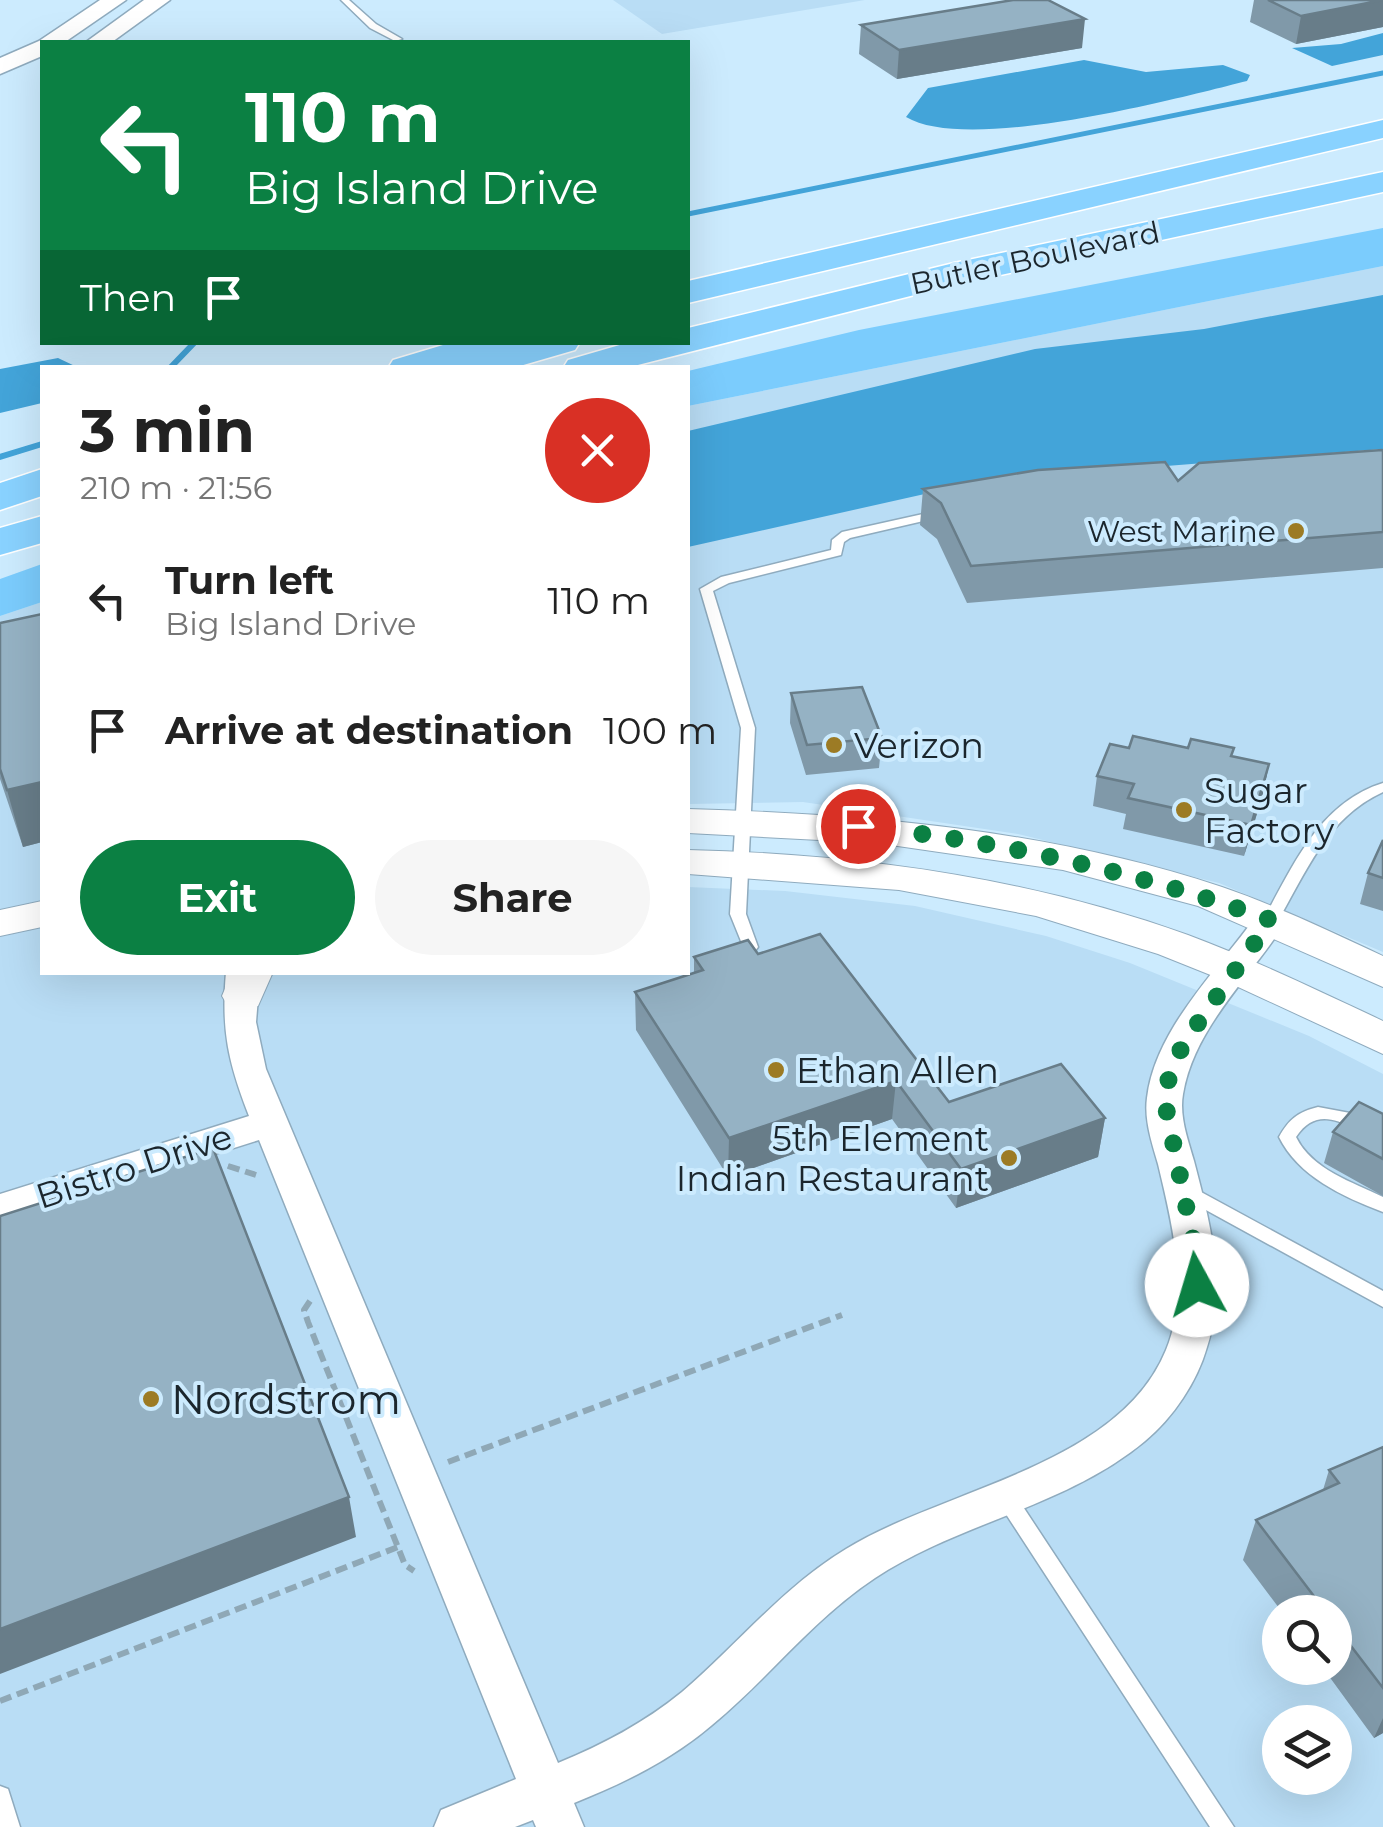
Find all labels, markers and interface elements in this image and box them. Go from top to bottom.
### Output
text: 110 m [245,74,441,160]
icon: left [80,80,210,210]
text: Big Island Drive [245,160,598,215]
street label: Butler Boulevard [907,214,1163,302]
icon: arrive [196,270,251,325]
text: Then [80,274,176,321]
text: 3 min [80,394,255,467]
button: close [545,398,650,503]
text: 210 m · 21:56 [80,468,272,507]
place label: West Marine [1087,513,1276,550]
marker: West Marine [1285,520,1307,542]
text: Turn left [165,557,334,604]
icon: left [80,573,135,628]
text: 110 m [547,577,650,624]
text: Big Island Drive [165,604,416,643]
icon: arrive [80,703,135,758]
text: Arrive at destination [165,707,573,754]
text: 100 m [603,707,717,754]
place label: Verizon [854,724,984,767]
marker: Verizon [823,734,845,756]
place label: Sugar Factory [1204,769,1334,852]
pin [816,784,901,869]
icon: arrive [831,799,886,854]
marker: Sugar Factory [1173,799,1195,821]
button: Exit [80,840,355,955]
button: Share [375,840,650,955]
place label: Ethan Allen [796,1049,999,1092]
marker: Ethan Allen [765,1059,787,1081]
street label: Bistro Drive [31,1114,237,1218]
place label: 5th Element Indian Restaurant [676,1117,989,1200]
marker: 5th Element Indian Restaurant [998,1147,1020,1169]
position arrow [1145,1233,1249,1337]
place label: Nordstrom [171,1373,401,1425]
marker: Nordstrom [140,1388,162,1410]
map controls [1262,1595,1352,1795]
button: search [1262,1595,1352,1685]
button: layers [1262,1705,1352,1795]

